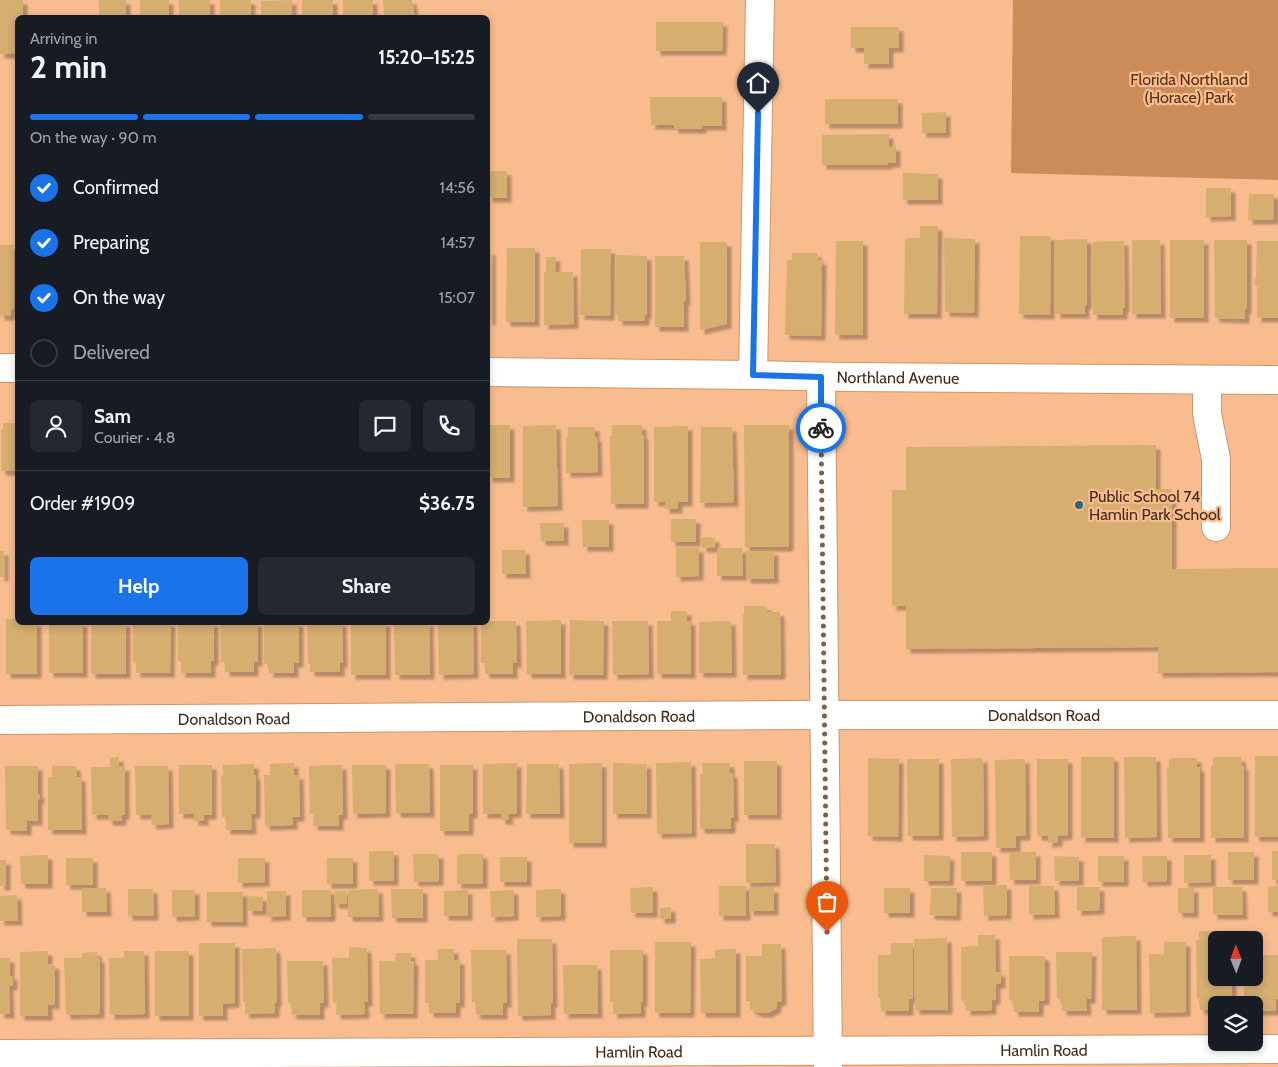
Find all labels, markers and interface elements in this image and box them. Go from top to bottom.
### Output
text: Arriving in [30,29,97,48]
text: 15:20–15:25 [378,46,475,69]
text: 2 min [30,47,107,86]
pin [737,62,779,113]
icon: home [744,69,772,97]
park label: Florida Northland (Horace) Park [1130,70,1248,107]
text: On the way · 90 m [30,128,156,147]
icon: check [30,174,58,202]
text: Confirmed [73,176,159,199]
text: 14:56 [439,178,475,197]
icon: check [30,229,58,257]
text: Preparing [73,231,149,254]
text: 14:57 [441,233,475,252]
icon: check [30,284,58,312]
text: On the way [73,286,165,309]
text: 15:07 [439,288,475,307]
text: Delivered [73,341,150,364]
street label: Northland Avenue [836,367,959,387]
button: person [30,400,82,452]
button: chat [359,400,411,452]
button: phone [423,400,475,452]
courier [796,403,846,453]
text: Sam [94,405,131,428]
icon: bike [807,414,835,442]
text: Courier · 4.8 [94,428,176,447]
place label: Public School 74 Hamlin Park School [1089,487,1221,524]
text: Order #1909 [30,492,135,515]
text: $36.75 [419,492,475,515]
marker: Public School 74 Hamlin Park School [1073,499,1085,511]
button: Help [30,557,248,615]
button: Share [258,557,475,615]
street label: Donaldson Road [583,706,695,726]
street label: Donaldson Road [988,706,1100,725]
street label: Donaldson Road [178,709,290,728]
pin [806,881,848,932]
icon: bag [813,888,841,916]
north arrow [1208,931,1262,986]
map controls [1208,931,1263,1051]
button: layers [1208,996,1263,1051]
street label: Hamlin Road [1000,1040,1088,1060]
street label: Hamlin Road [595,1042,683,1061]

